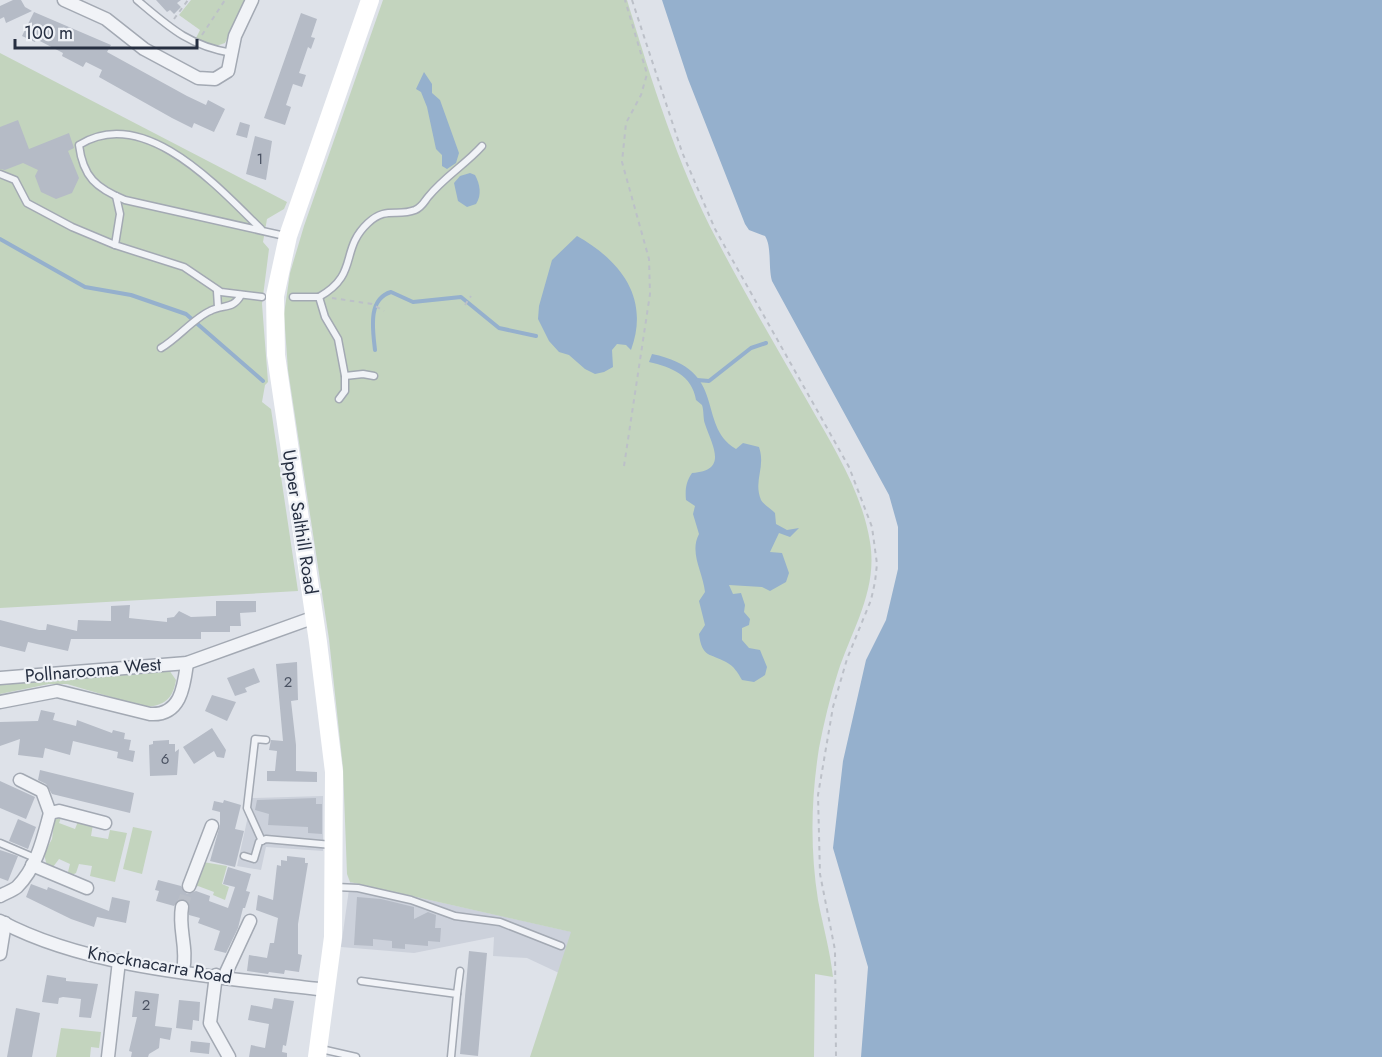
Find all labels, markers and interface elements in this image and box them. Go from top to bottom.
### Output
scale bar [15,12,196,50]
text: 100 m [24,20,73,46]
house number: 1 [257,148,263,170]
street label: Upper Salthill Road [276,448,324,596]
street label: Pollnarooma West [24,651,163,689]
house number: 2 [284,671,292,693]
house number: 6 [161,748,169,770]
street label: Knocknacarra Road [86,939,234,991]
house number: 2 [142,994,150,1016]

